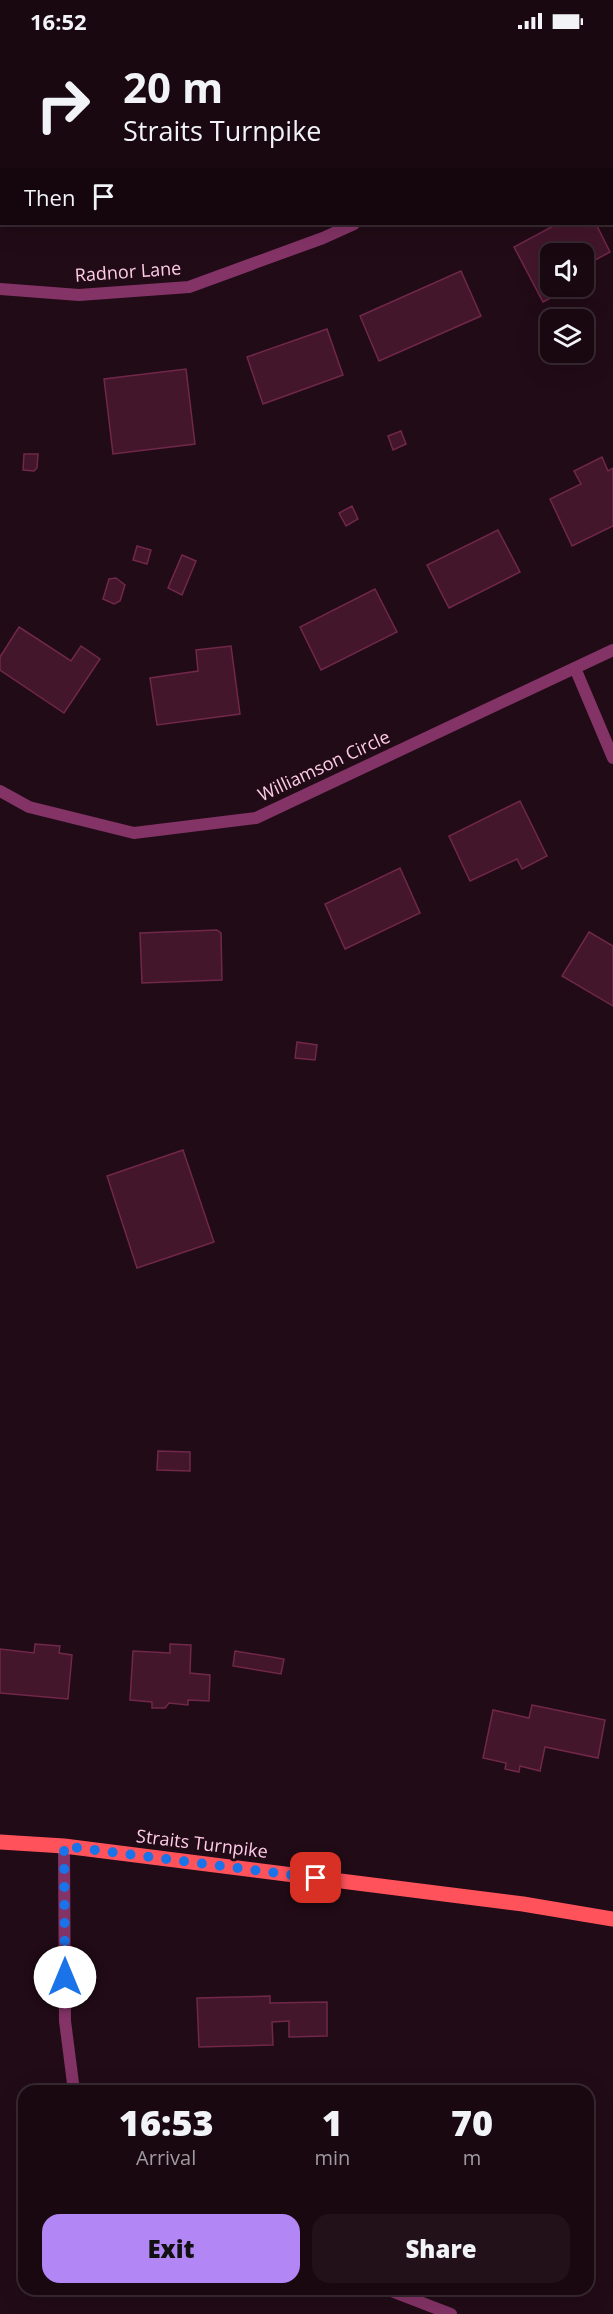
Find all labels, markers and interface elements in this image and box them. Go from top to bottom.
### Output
text: 16:52 [30,6,87,36]
text: 20 m [123,58,223,115]
icon: right [24,66,102,144]
text: Straits Turnpike [123,112,322,149]
icon: arrive [87,180,120,213]
text: Then [24,182,75,212]
map controls [540,243,594,363]
button: sound [540,243,594,297]
street label: Radnor Lane [74,255,182,287]
button: layers [540,309,594,363]
street label: Williamson Circle [254,724,393,806]
street label: Straits Turnpike [135,1823,269,1863]
pin [290,1852,341,1903]
icon: arrive [299,1861,332,1894]
position arrow [33,1945,97,2009]
text: 16:53 [119,2098,214,2147]
text: 1 [322,2098,343,2147]
text: 70 [451,2098,493,2147]
text: Arrival [136,2144,196,2171]
text: min [314,2144,350,2171]
text: m [463,2144,481,2171]
button: Exit [42,2214,300,2283]
button: Share [312,2214,570,2283]

